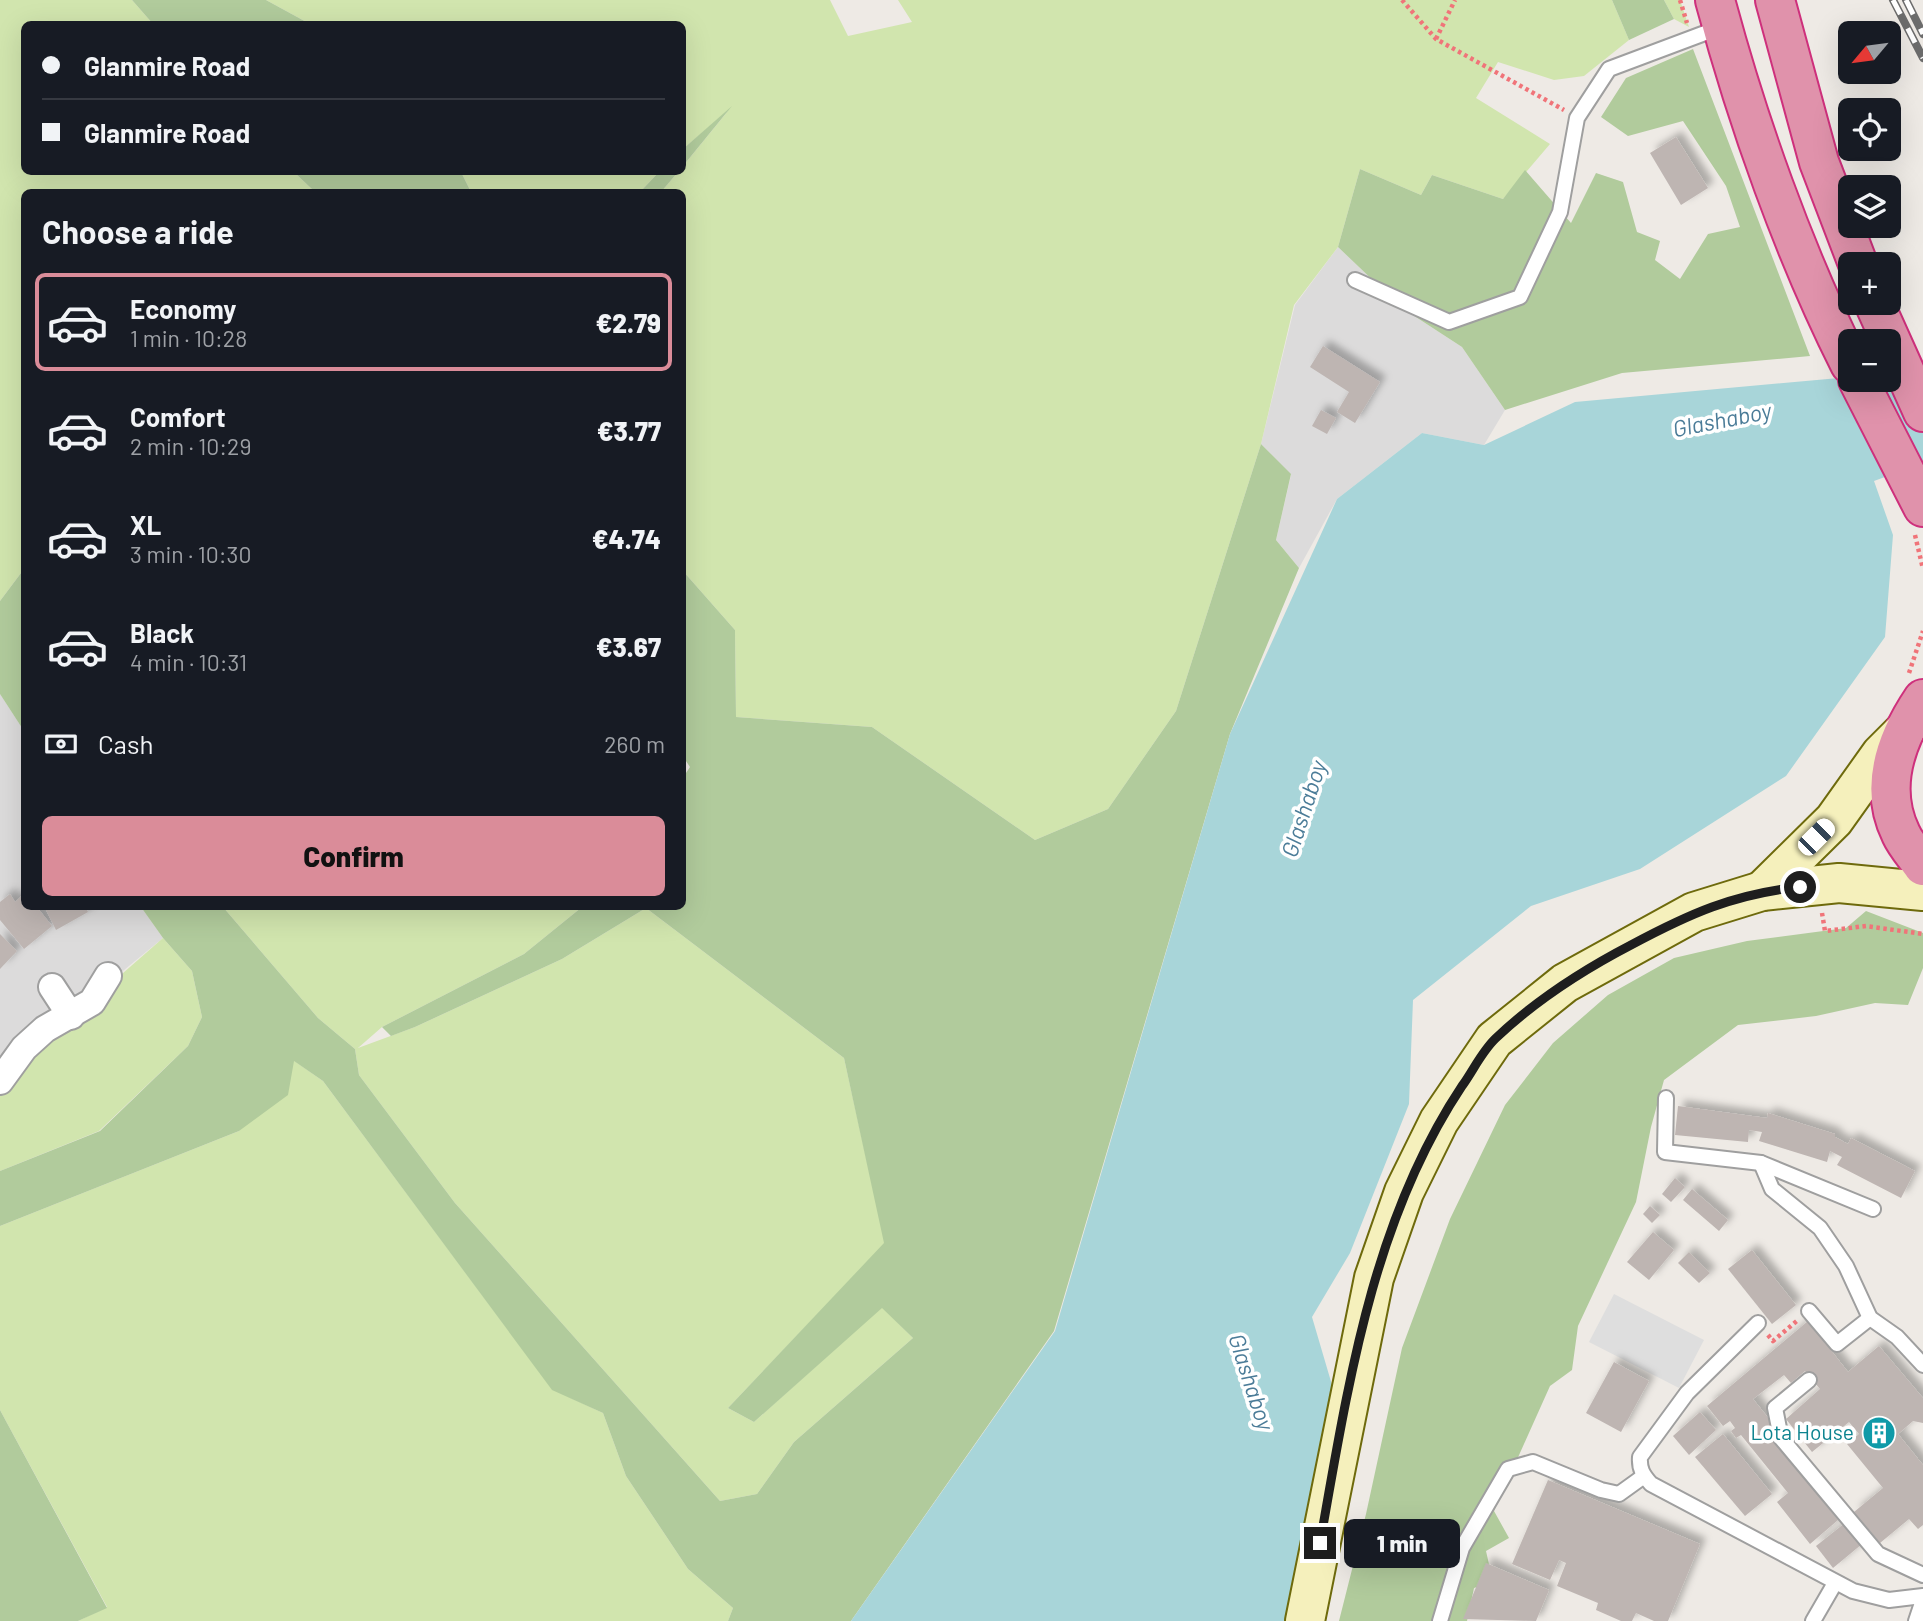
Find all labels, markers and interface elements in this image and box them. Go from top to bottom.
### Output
north arrow [1838,21,1900,84]
map controls [1838,21,1901,392]
text: Glanmire Road [84,50,250,81]
button: locate [1838,98,1901,161]
text: Glanmire Road [84,117,250,148]
button: layers [1838,175,1901,238]
text: Choose a ride [42,212,234,250]
button: + [1838,252,1901,315]
icon: car [46,291,109,354]
text: Economy [130,293,236,324]
text: €2.79 [596,307,661,338]
text: 1 min · 10:28 [130,324,247,352]
button: − [1838,329,1901,392]
water label: Glashaboy [1670,396,1774,442]
icon: car [46,399,109,462]
text: Comfort [130,401,226,432]
text: €3.77 [597,415,661,446]
text: 2 min · 10:29 [130,432,251,460]
icon: car [46,507,109,570]
text: XL [130,509,161,540]
text: €4.74 [592,523,661,554]
text: 3 min · 10:30 [130,540,251,568]
icon: car [46,615,109,678]
text: Black [130,617,194,648]
text: €3.67 [596,631,661,662]
text: 4 min · 10:31 [130,648,247,676]
icon: cash [42,725,80,763]
text: Cash [98,728,153,759]
text: 260 m [604,730,665,758]
water label: Glashaboy [1274,756,1332,861]
car [1794,815,1839,859]
button: Confirm [42,816,665,896]
route start [1784,871,1816,903]
water label: Glashaboy [1223,1330,1281,1434]
building icon: Lota House [1860,1414,1898,1452]
place label: Lota House [1750,1419,1854,1444]
callout: 1 min [1344,1518,1460,1568]
route end [1304,1527,1336,1559]
text: 1 min [1377,1529,1427,1557]

